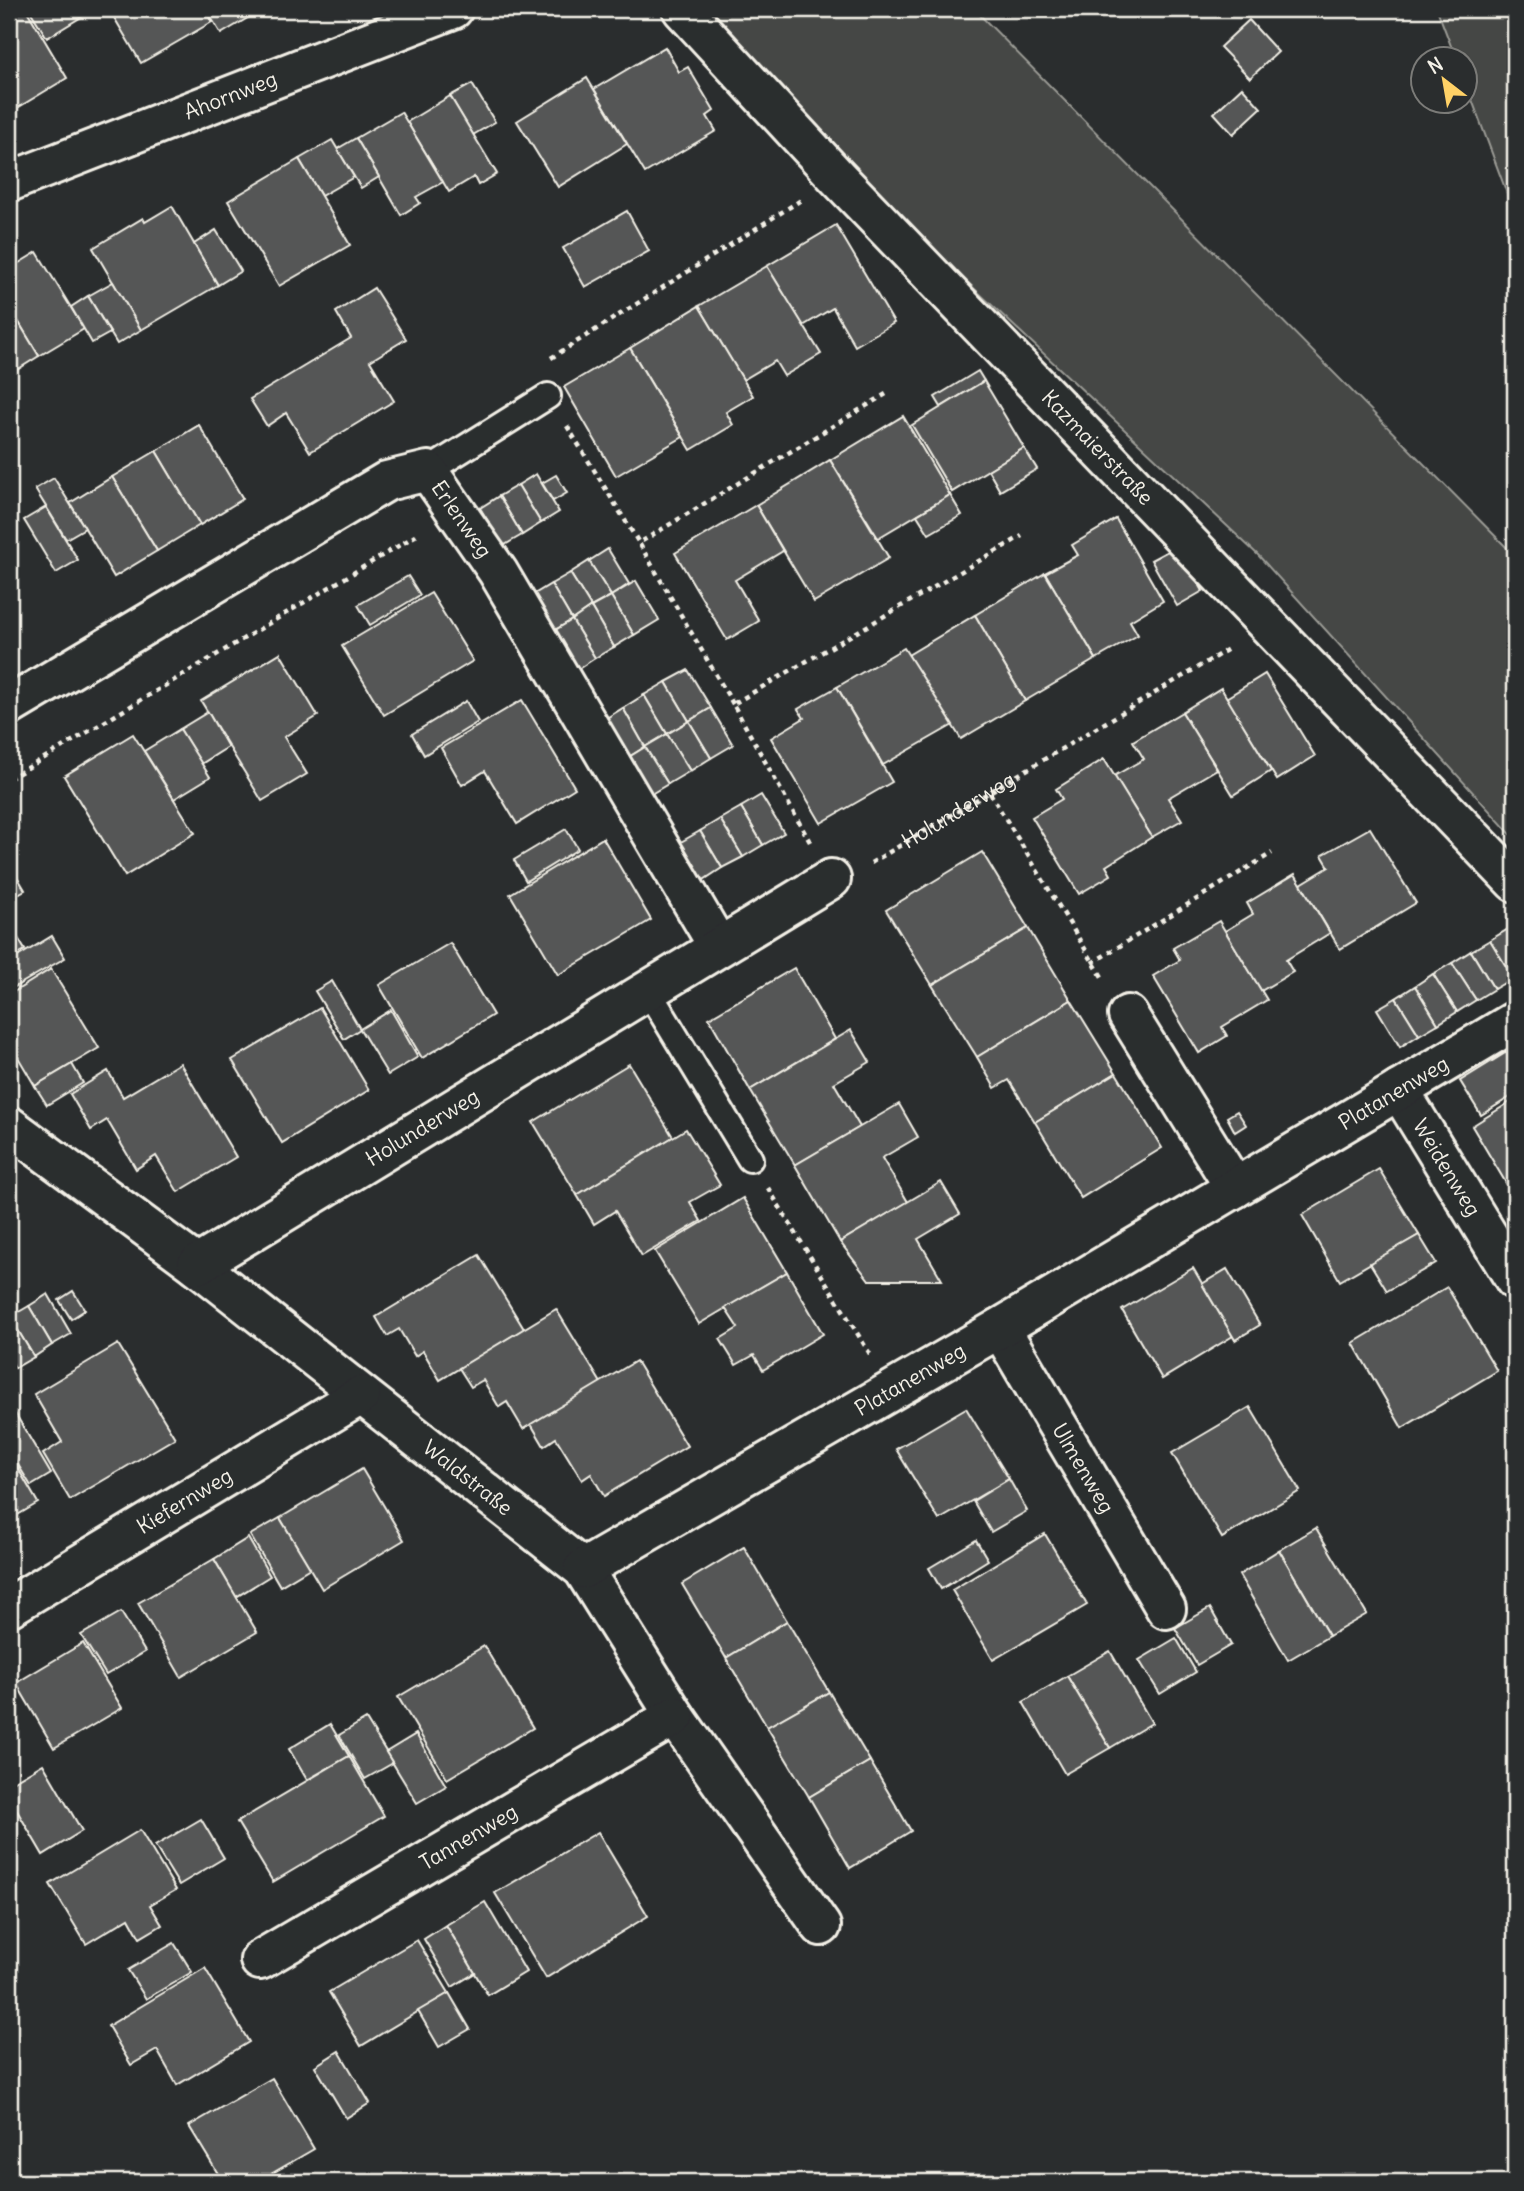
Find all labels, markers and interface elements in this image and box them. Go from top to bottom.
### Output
north arrow [1408,46,1478,116]
text: N [1423,52,1447,79]
street label: Ahornweg [180,65,281,125]
street label: Kazmaierstraße [1036,384,1159,511]
street label: Erlenweg [426,475,498,563]
street label: Holunderweg [897,766,1020,855]
street label: Platanenweg [1334,1050,1453,1136]
street label: Holunderweg [361,1083,484,1172]
street label: Weidenweg [1407,1114,1487,1221]
street label: Platanenweg [850,1337,970,1422]
street label: Ulmenweg [1046,1418,1120,1518]
street label: Waldstraße [417,1434,518,1521]
street label: Kiefernweg [132,1462,237,1540]
street label: Tannenweg [415,1798,522,1876]

